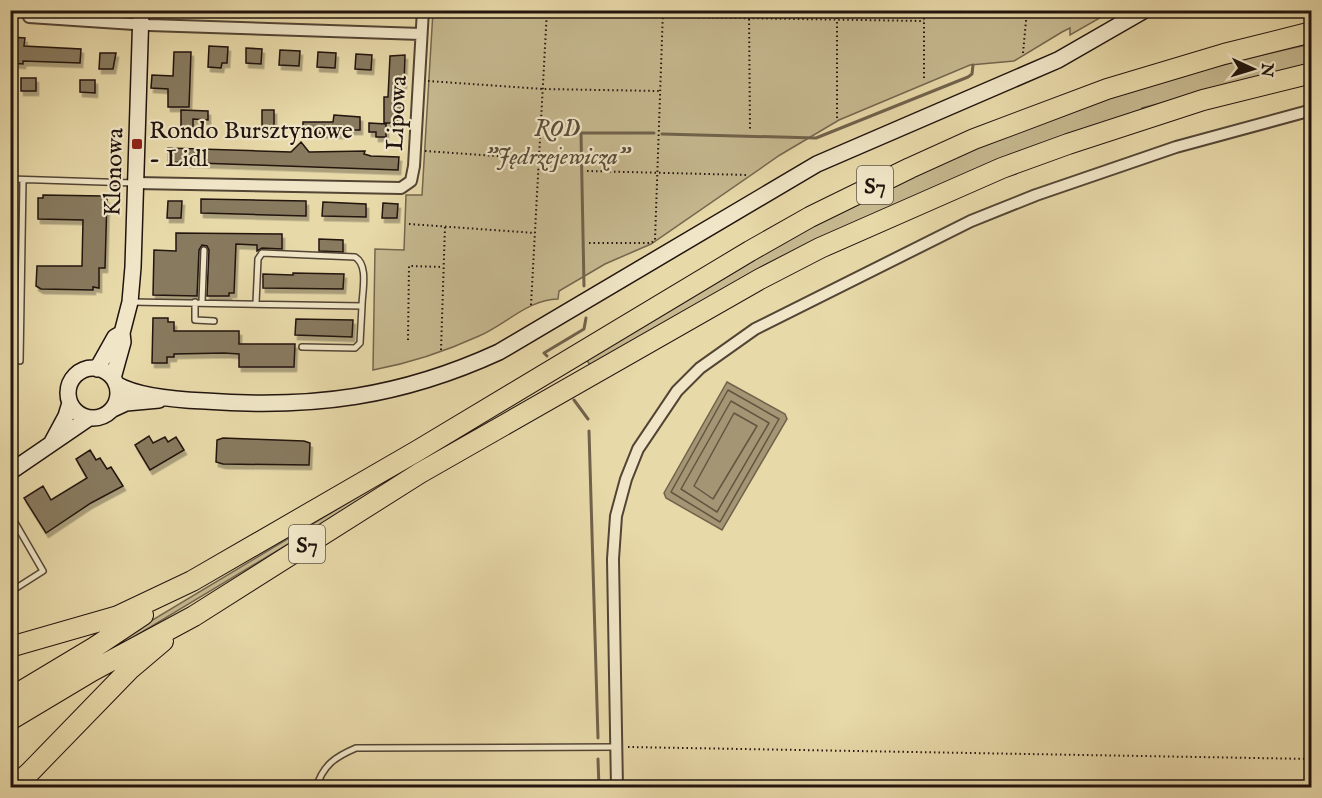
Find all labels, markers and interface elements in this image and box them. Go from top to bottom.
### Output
north arrow [1223,39,1283,99]
text: N [1255,61,1276,78]
street label: Lipowa [380,74,415,151]
park label: ROD "Jędrzejewicza" [485,114,631,173]
place label: Rondo Bursztynowe - Lidl [149,116,353,175]
street label: Klonowa [97,127,132,217]
marker: Rondo Bursztynowe - Lidl [130,137,144,151]
road number: S7 [857,166,893,204]
road number: S7 [289,525,325,563]

